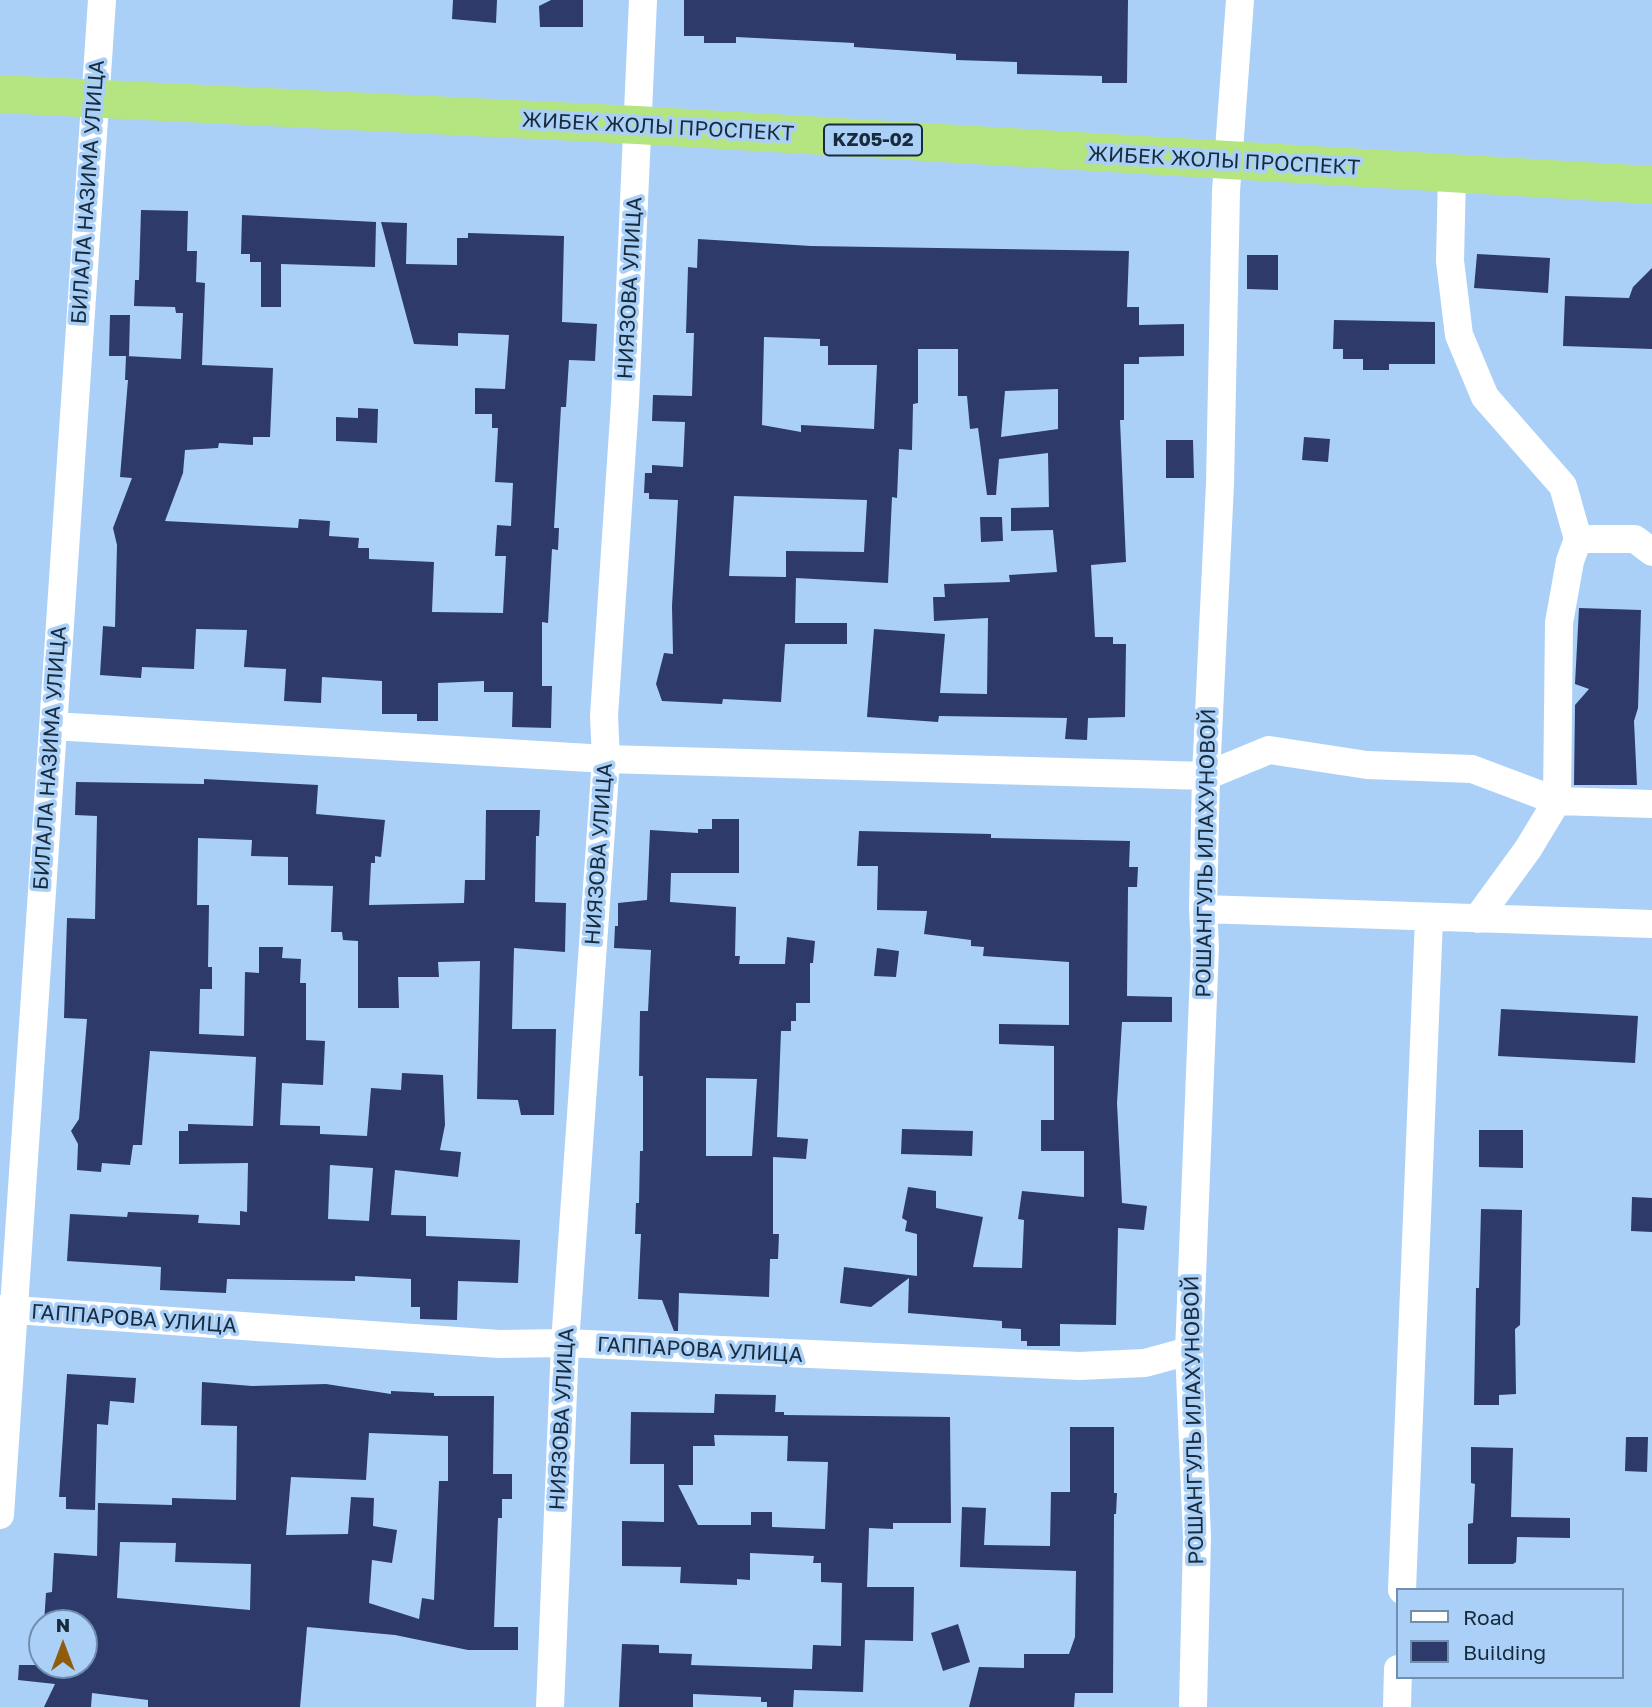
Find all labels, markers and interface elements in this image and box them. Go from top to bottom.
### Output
street label: БИЛАЛА НАЗИМА УЛИЦА [66,59,110,325]
street label: ЖИБЕК ЖОЛЫ ПРОСПЕКТ [521,107,795,147]
road number: KZ05-02 [824,124,922,156]
street label: ЖИБЕК ЖОЛЫ ПРОСПЕКТ [1087,141,1361,181]
street label: НИЯЗОВА УЛИЦА [613,196,647,380]
street label: БИЛАЛА НАЗИМА УЛИЦА [28,625,72,891]
street label: РОШАНГУЛЬ ИЛАХУНОВОЙ [1191,708,1221,998]
street label: НИЯЗОВА УЛИЦА [580,762,618,946]
street label: РОШАНГУЛЬ ИЛАХУНОВОЙ [1179,1275,1209,1565]
street label: ГАППАРОВА УЛИЦА [30,1299,238,1339]
street label: НИЯЗОВА УЛИЦА [545,1327,579,1511]
street label: ГАППАРОВА УЛИЦА [596,1332,804,1368]
legend [1396,1588,1624,1679]
text: Road [1463,1604,1514,1630]
north arrow [28,1609,98,1679]
text: N [56,1613,70,1636]
text: Building [1463,1639,1546,1665]

